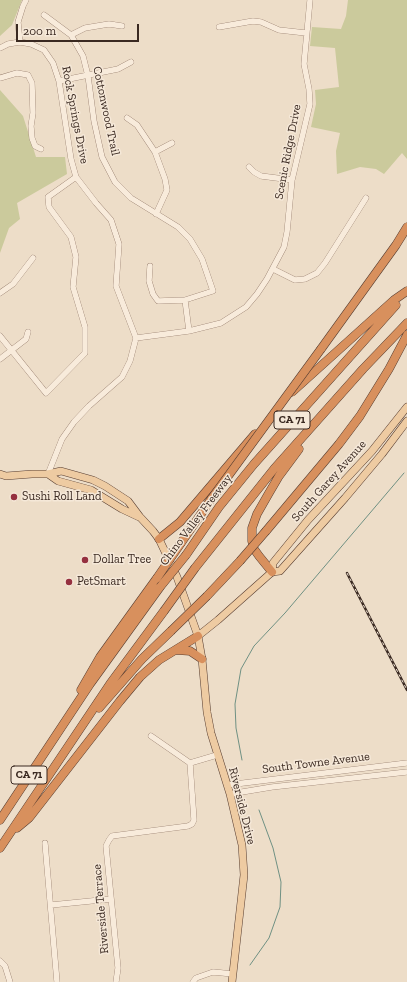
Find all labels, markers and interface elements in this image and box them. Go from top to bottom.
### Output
scale bar [18,16,141,42]
text: 200 m [23,24,56,38]
street label: Rock Springs Drive [58,65,92,165]
street label: Cottonwood Trail [90,65,122,157]
street label: Scenic Ridge Drive [272,103,304,201]
road number: CA 71 [274,411,310,429]
street label: South Garey Avenue [289,437,369,525]
street label: Chino Valley Freeway [157,471,235,569]
place label: Sushi Roll Land [22,490,102,504]
marker: Sushi Roll Land [9,492,19,502]
place label: Dollar Tree [93,553,151,567]
marker: Dollar Tree [80,555,90,565]
place label: PetSmart [77,575,126,589]
marker: PetSmart [64,577,74,587]
street label: South Towne Avenue [261,749,371,777]
road number: CA 71 [11,766,47,784]
street label: Riverside Drive [225,766,259,846]
street label: Riverside Terrace [90,863,112,955]

